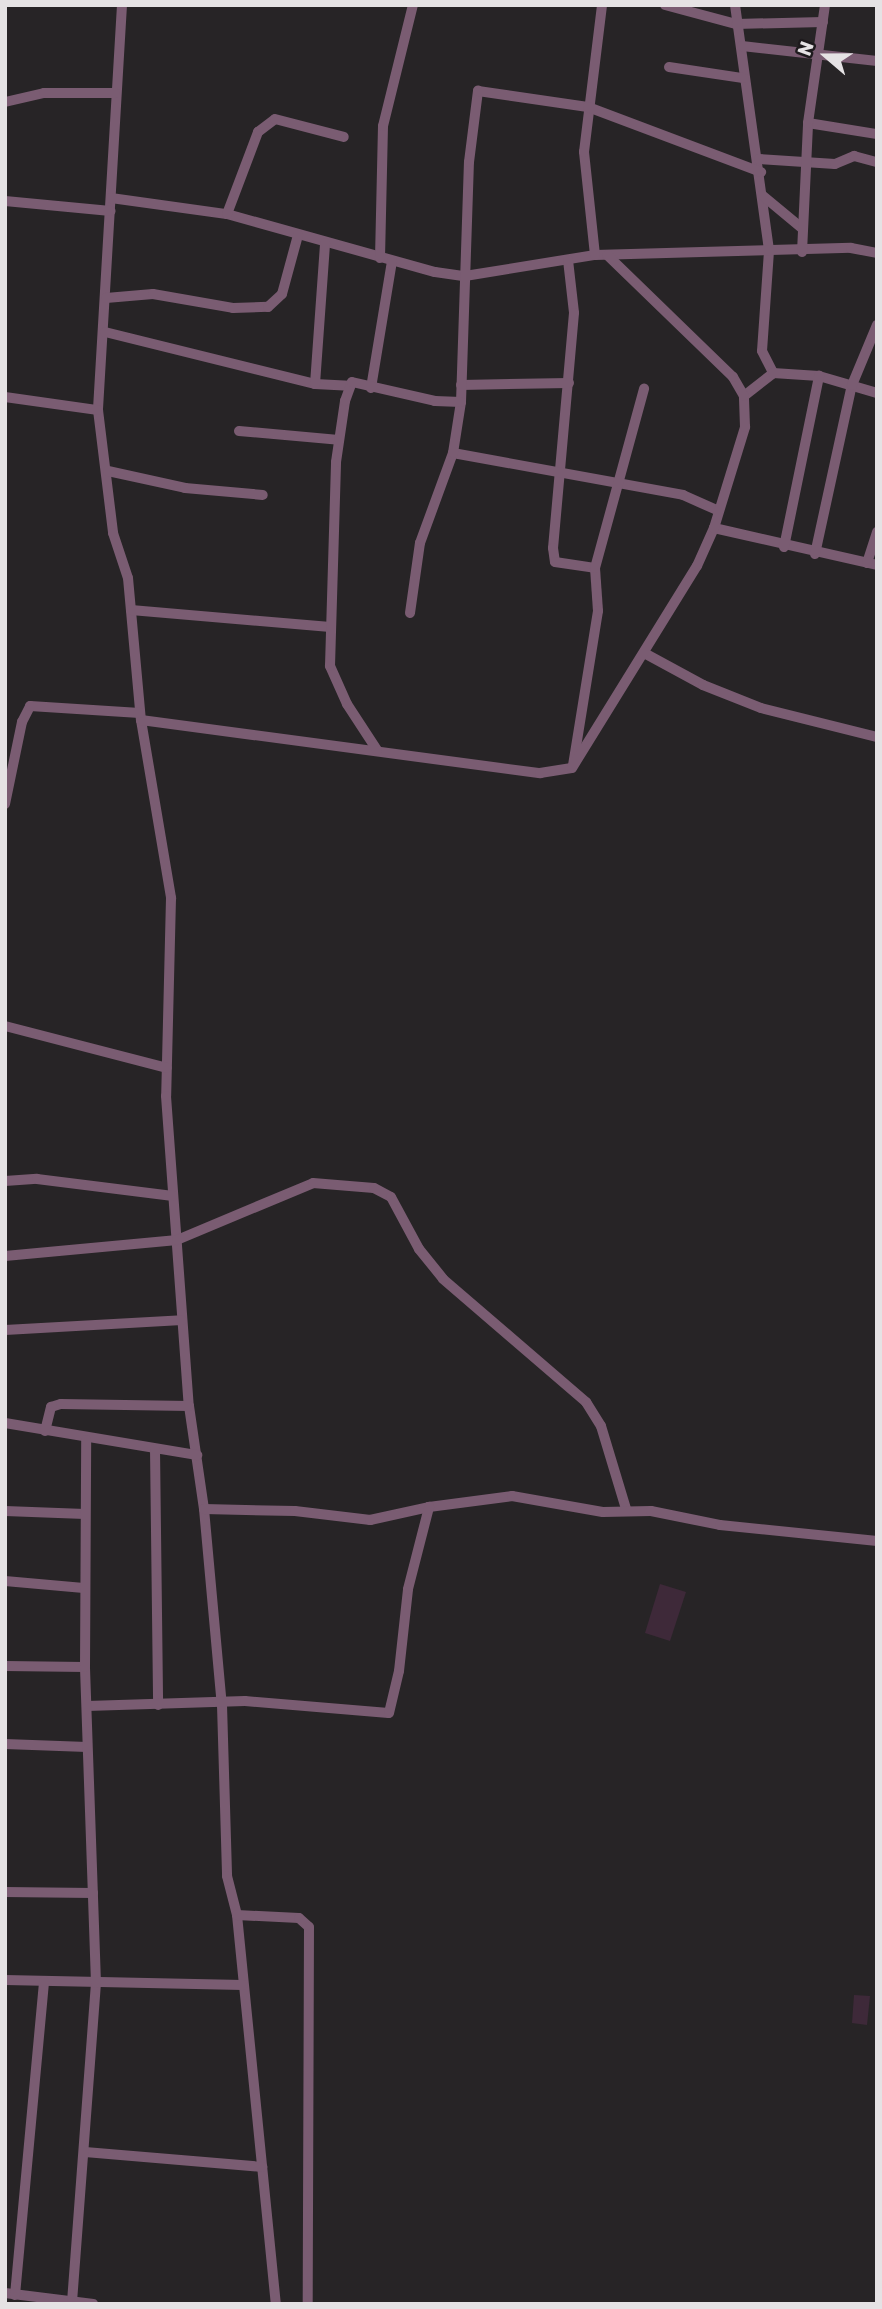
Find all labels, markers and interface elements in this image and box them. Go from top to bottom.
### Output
north arrow [791,21,861,91]
text: N [793,38,819,59]

